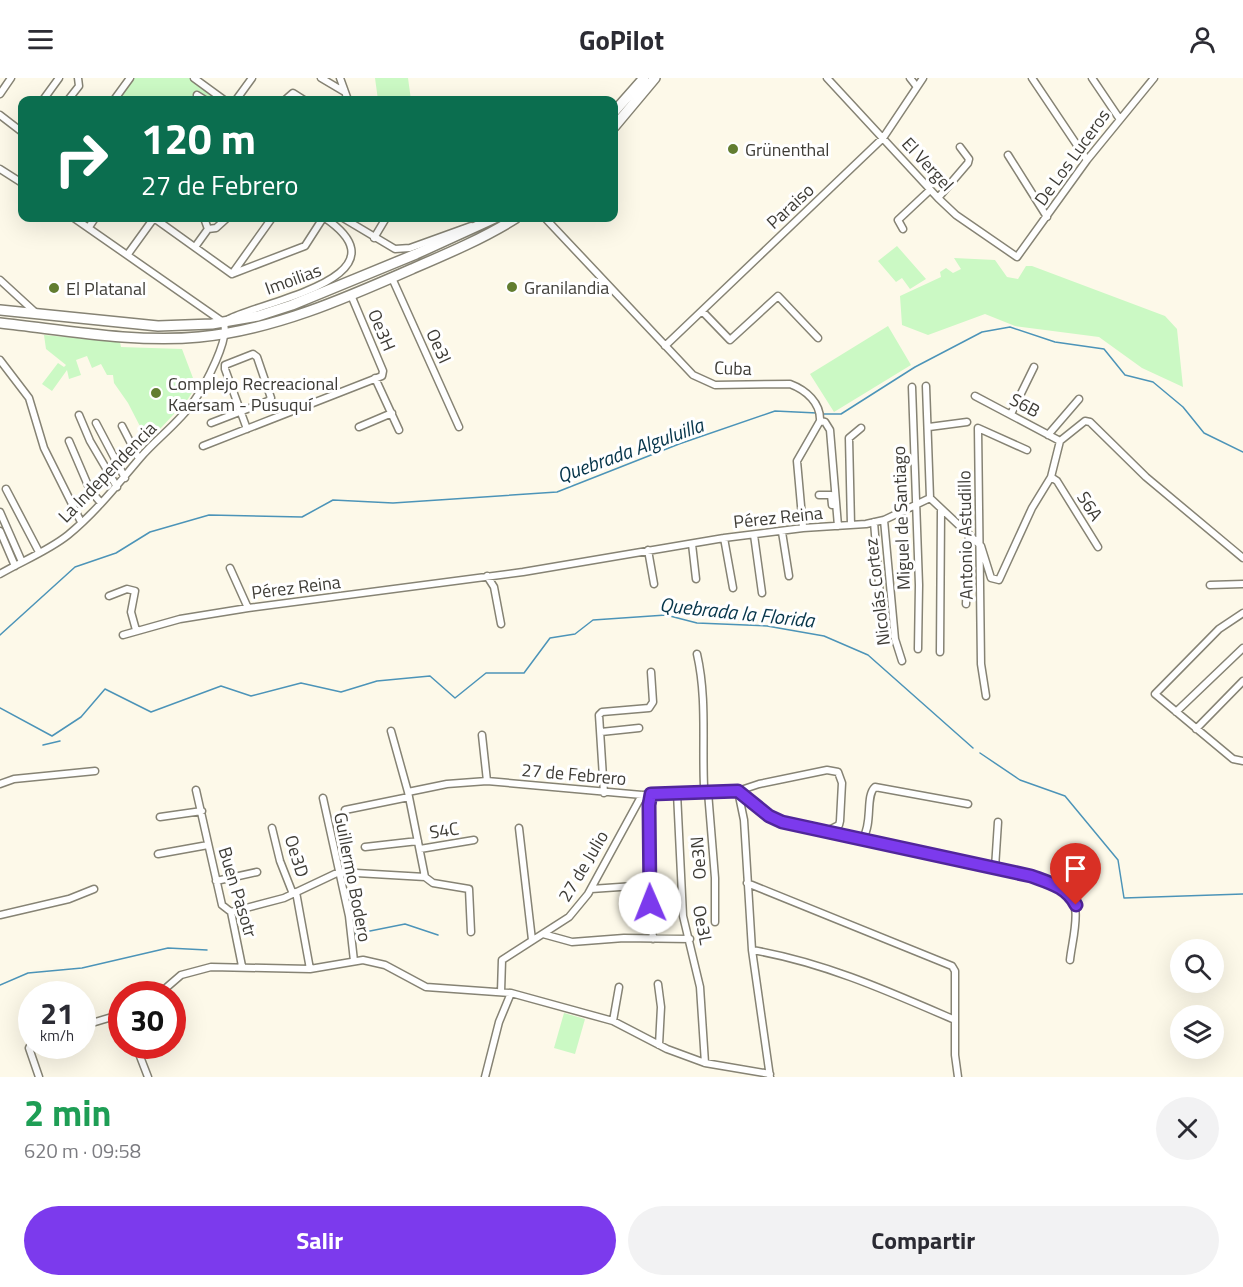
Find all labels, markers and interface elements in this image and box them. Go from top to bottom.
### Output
text: GoPilot [579,19,664,60]
icon: menu [24,23,57,56]
icon: person [1186,23,1219,56]
street label: De Los Luceros [1028,103,1116,211]
text: 120 m [141,106,256,170]
icon: right [42,120,120,198]
street label: El Vergel [896,131,960,197]
place label: Grünenthal [745,136,829,163]
marker: Grünenthal [726,142,740,156]
text: 27 de Febrero [141,164,299,205]
street label: Paraiso [760,177,820,235]
street label: Imoilias [261,256,325,302]
place label: Granilandia [524,274,609,301]
place label: El Platanal [66,275,146,302]
marker: Granilandia [505,280,519,294]
marker: El Platanal [47,281,61,295]
street label: Oe3H [361,305,403,355]
street label: Oe3I [419,324,459,368]
street label: Cuba [714,354,752,382]
place label: Complejo Recreacional Kaersam - Pusuquí [168,370,338,418]
marker: Complejo Recreacional Kaersam - Pusuquí [149,386,163,400]
street label: S6B [1005,386,1045,424]
water label: Quebrada Alguluilla [552,409,709,491]
street label: La Independencia [52,415,162,529]
street label: Miguel de Santiago [885,446,917,590]
street label: Antonio Astudillo [950,470,980,600]
street label: S6A [1070,486,1110,526]
street label: Pérez Reina [732,499,824,535]
street label: Nicolás Cortez [857,537,897,647]
street label: Pérez Reina [250,568,342,606]
water label: Quebrada la Florida [658,588,817,636]
street label: 27 de Febrero [520,756,628,792]
street label: Guillermo Bodero [327,810,379,944]
street label: S4C [427,814,461,846]
street label: 27 de Julio [551,825,615,907]
street label: Oe3D [278,832,316,880]
street label: Oe3N [683,836,713,880]
street label: Buen Pasotr [211,843,265,941]
pin [1050,843,1101,905]
icon: arrive [1059,852,1092,885]
position arrow [618,871,682,935]
street label: Oe3L [686,903,720,947]
map controls [1170,939,1224,1059]
button: search [1170,939,1224,993]
speed limit sign: 30 [108,981,186,1059]
text: 21 [40,990,74,1036]
button: layers [1170,1005,1224,1059]
text: km/h [40,1024,74,1047]
text: 2 min [24,1085,111,1140]
button: close [1156,1097,1219,1160]
text: 620 m · 09:58 [24,1135,141,1166]
button: Salir [24,1206,616,1275]
button: Compartir [628,1206,1219,1275]

